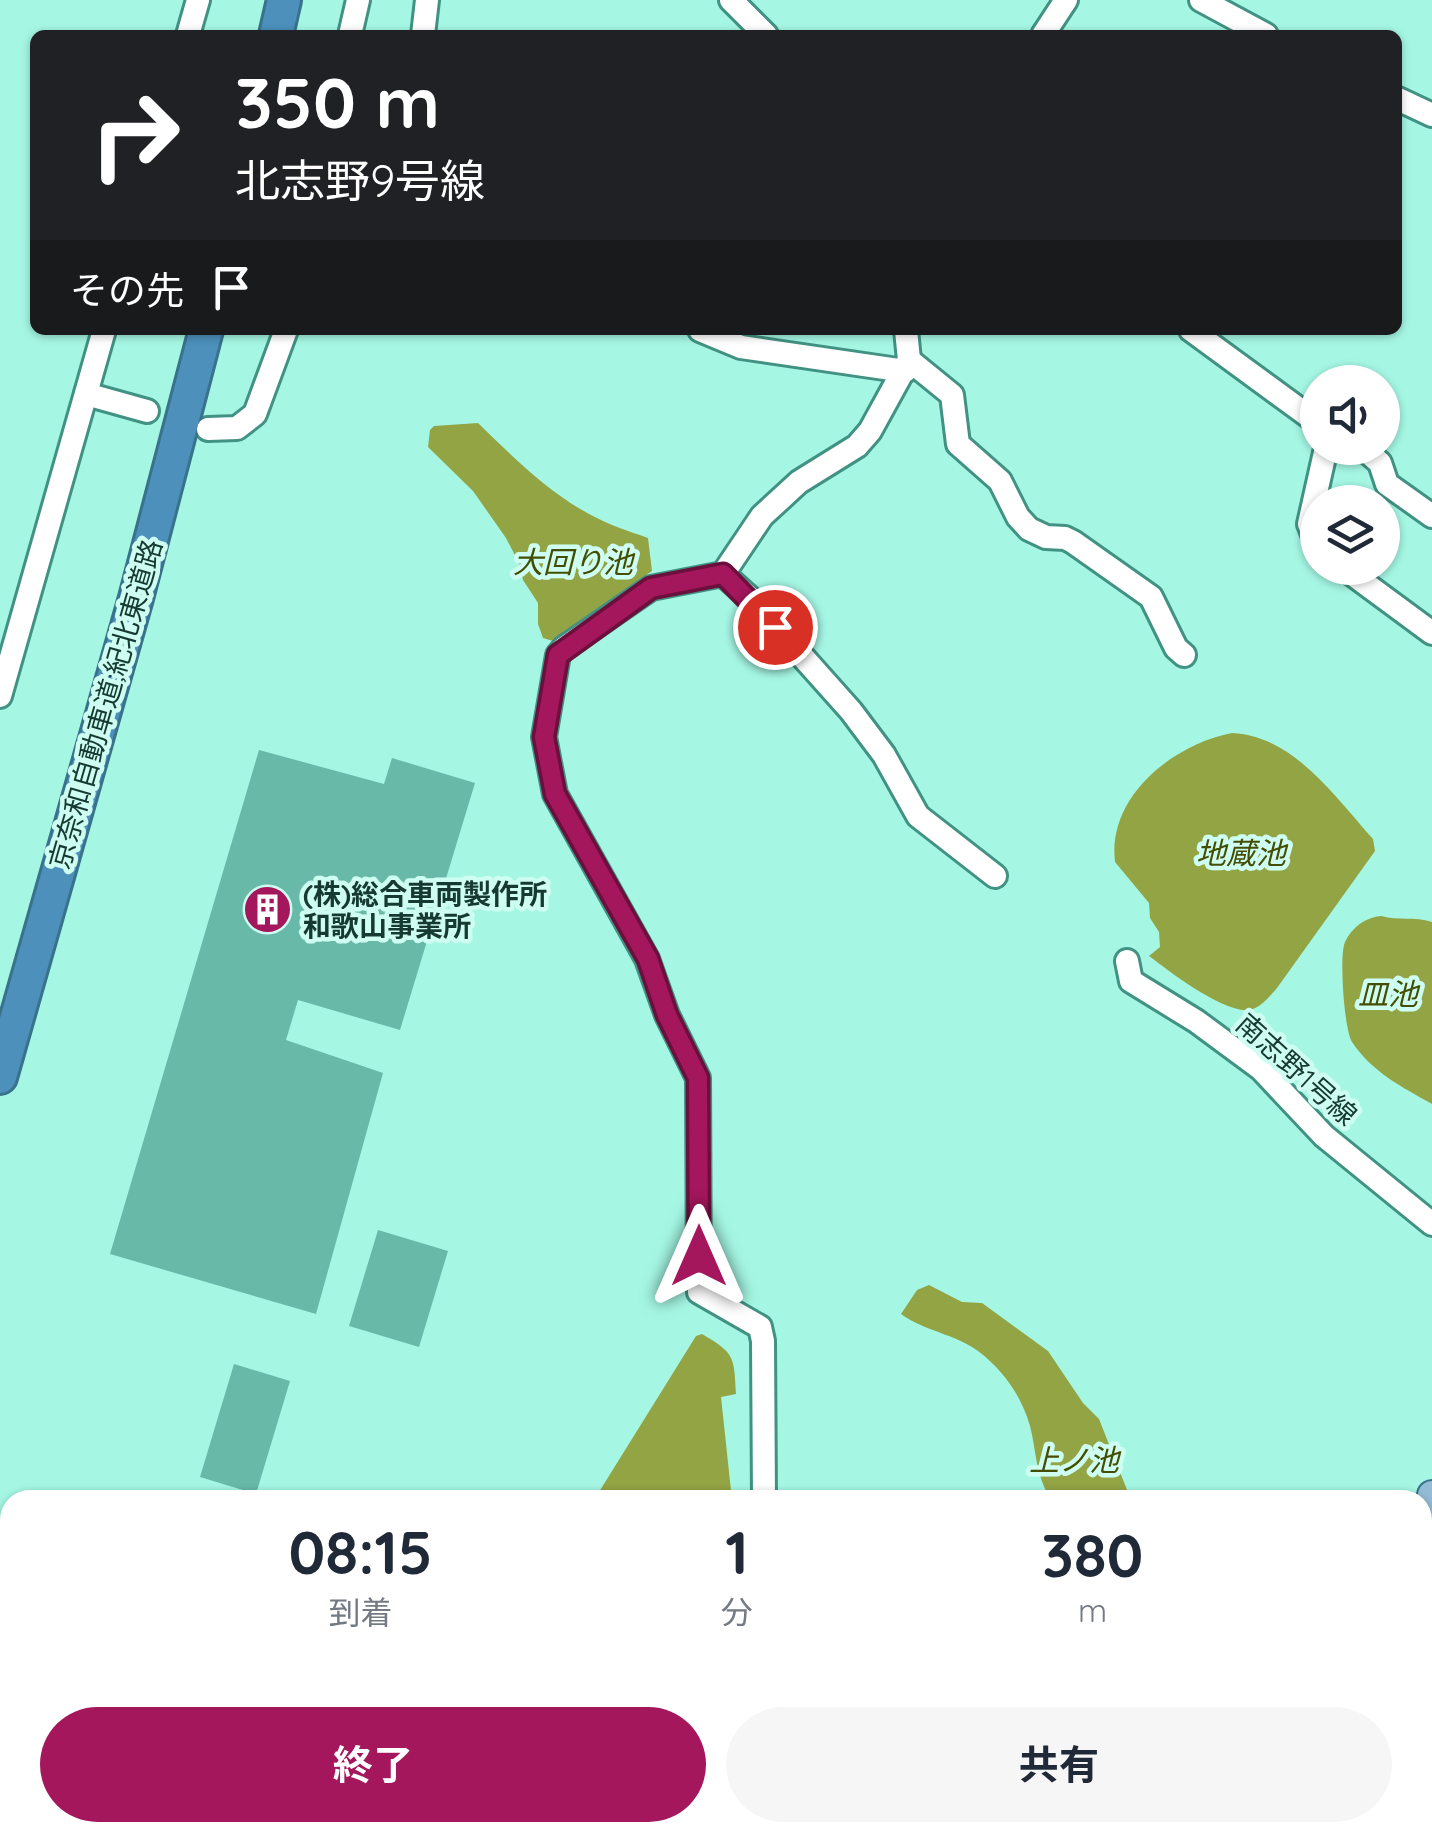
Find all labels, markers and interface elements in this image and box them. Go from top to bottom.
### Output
text: 350 m [235,58,440,146]
icon: right [70,70,200,200]
text: 北志野9号線 [235,152,485,208]
icon: arrive [204,260,259,315]
text: その先 [70,266,184,314]
map controls [1300,365,1400,585]
button: sound [1300,365,1400,465]
button: layers [1300,485,1400,585]
street label: 京奈和自動車道;紀北東道路 [41,535,169,873]
water label: 大回り池 [513,543,636,581]
pin [733,585,818,670]
icon: arrive [748,600,803,655]
water label: 地蔵池 [1196,834,1289,872]
place label: (株)総合車両製作所 和歌山事業所 [303,876,547,943]
building icon: (株)総合車両製作所 和歌山事業所 [242,883,294,935]
water label: 皿池 [1358,975,1421,1013]
street label: 南志野1号線 [1229,1006,1365,1132]
position arrow [647,1204,751,1308]
water label: 上ノ池 [1029,1441,1122,1479]
text: 08:15 [289,1514,433,1589]
text: 1 [725,1514,749,1589]
text: 380 [1042,1517,1143,1592]
text: m [1078,1590,1107,1630]
text: 到着 [328,1592,393,1632]
text: 分 [721,1592,753,1632]
button: 終了 [40,1707,706,1822]
button: 共有 [726,1707,1392,1822]

